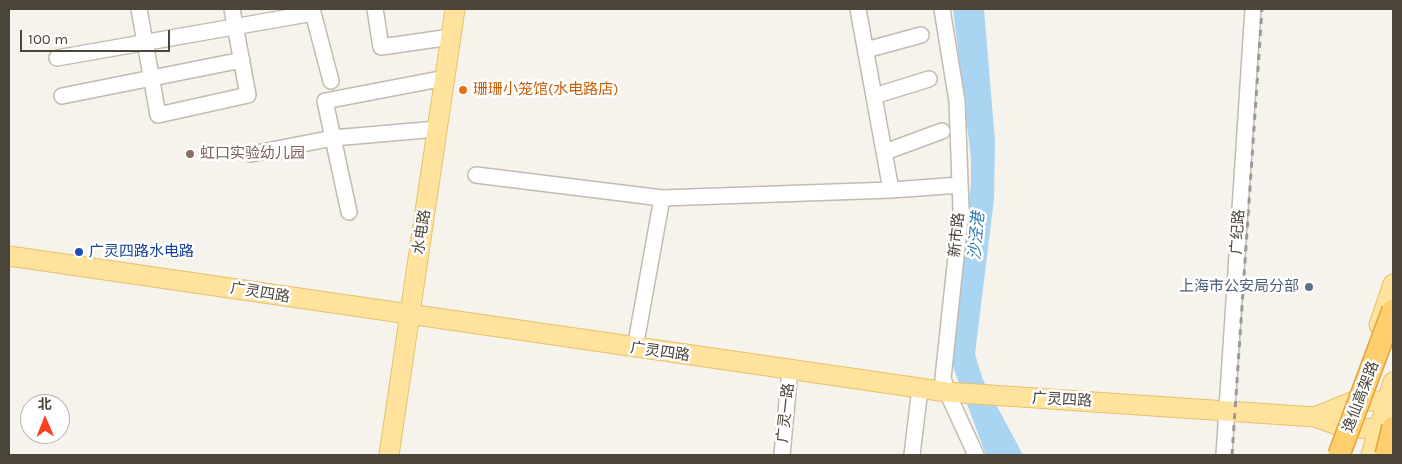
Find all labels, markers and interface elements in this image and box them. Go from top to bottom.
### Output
scale bar [22,20,172,52]
text: 100 m [28,30,68,48]
place label: 珊珊小笼馆(水电路店) [473,81,619,99]
marker: 珊珊小笼馆(水电路店) [457,84,469,96]
place label: 虹口实验幼儿园 [200,145,305,163]
marker: 虹口实验幼儿园 [184,148,196,160]
street label: 水电路 [410,208,434,256]
street label: 广纪路 [1227,209,1249,255]
water label: 沙泾港 [965,211,989,261]
street label: 新市路 [946,212,968,258]
place label: 广灵四路水电路 [89,243,194,261]
marker: 广灵四路水电路 [73,246,85,258]
place label: 上海市公安局分部 [1179,278,1299,296]
street label: 广灵四路 [229,279,291,307]
marker: 上海市公安局分部 [1303,281,1315,293]
street label: 广灵四路 [629,339,691,365]
street label: 逸仙高架路 [1339,359,1383,435]
street label: 广灵一路 [774,382,798,444]
street label: 广灵四路 [1032,389,1092,411]
north arrow [20,394,70,444]
text: 北 [38,396,52,413]

